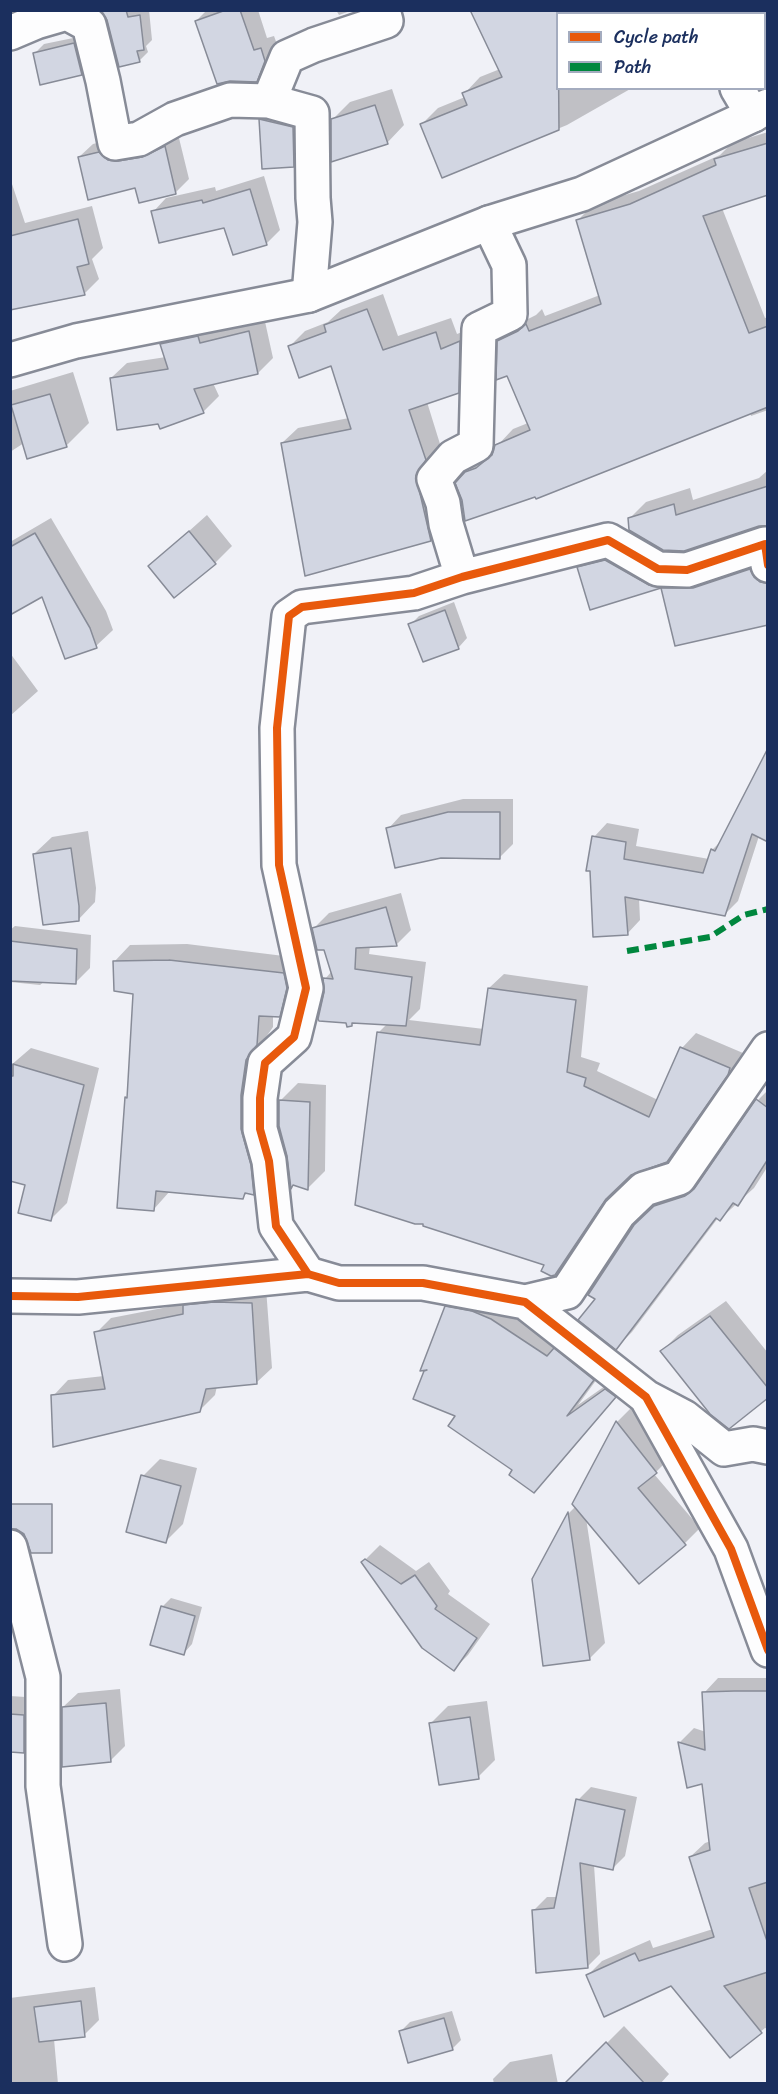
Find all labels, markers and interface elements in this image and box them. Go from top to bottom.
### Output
legend [556,12,766,90]
text: Cycle path [614,21,698,53]
text: Path [614,51,651,83]

